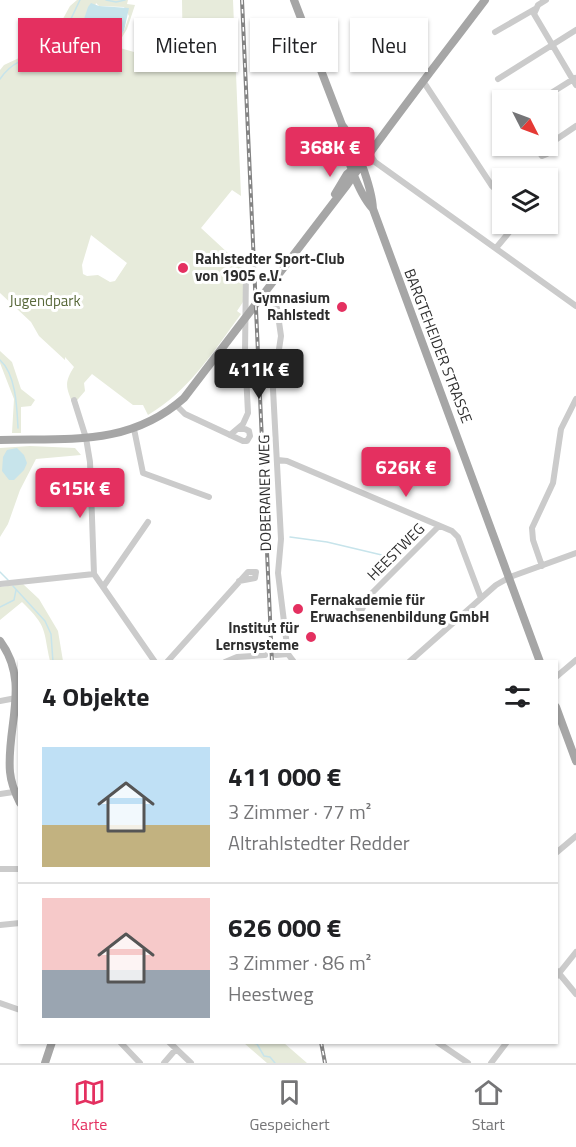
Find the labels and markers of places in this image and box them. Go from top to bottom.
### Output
pin: 368K € [281,127,379,178]
place label: Rahlstedter Sport-Club von 1905 e.V. [195,247,345,287]
marker: Rahlstedter Sport-Club von 1905 e.V. [176,261,190,275]
place label: Gymnasium Rahlstedt [253,286,331,326]
marker: Gymnasium Rahlstedt [335,300,349,314]
pin: 411K € [210,349,308,400]
pin: 626K € [357,447,455,498]
pin: 615K € [31,468,129,519]
place label: Fernakademie für Erwachsenenbildung GmbH [310,588,489,628]
marker: Fernakademie für Erwachsenenbildung GmbH [291,602,305,616]
place label: Institut für Lernsysteme [216,616,299,656]
marker: Institut für Lernsysteme [304,630,318,644]

